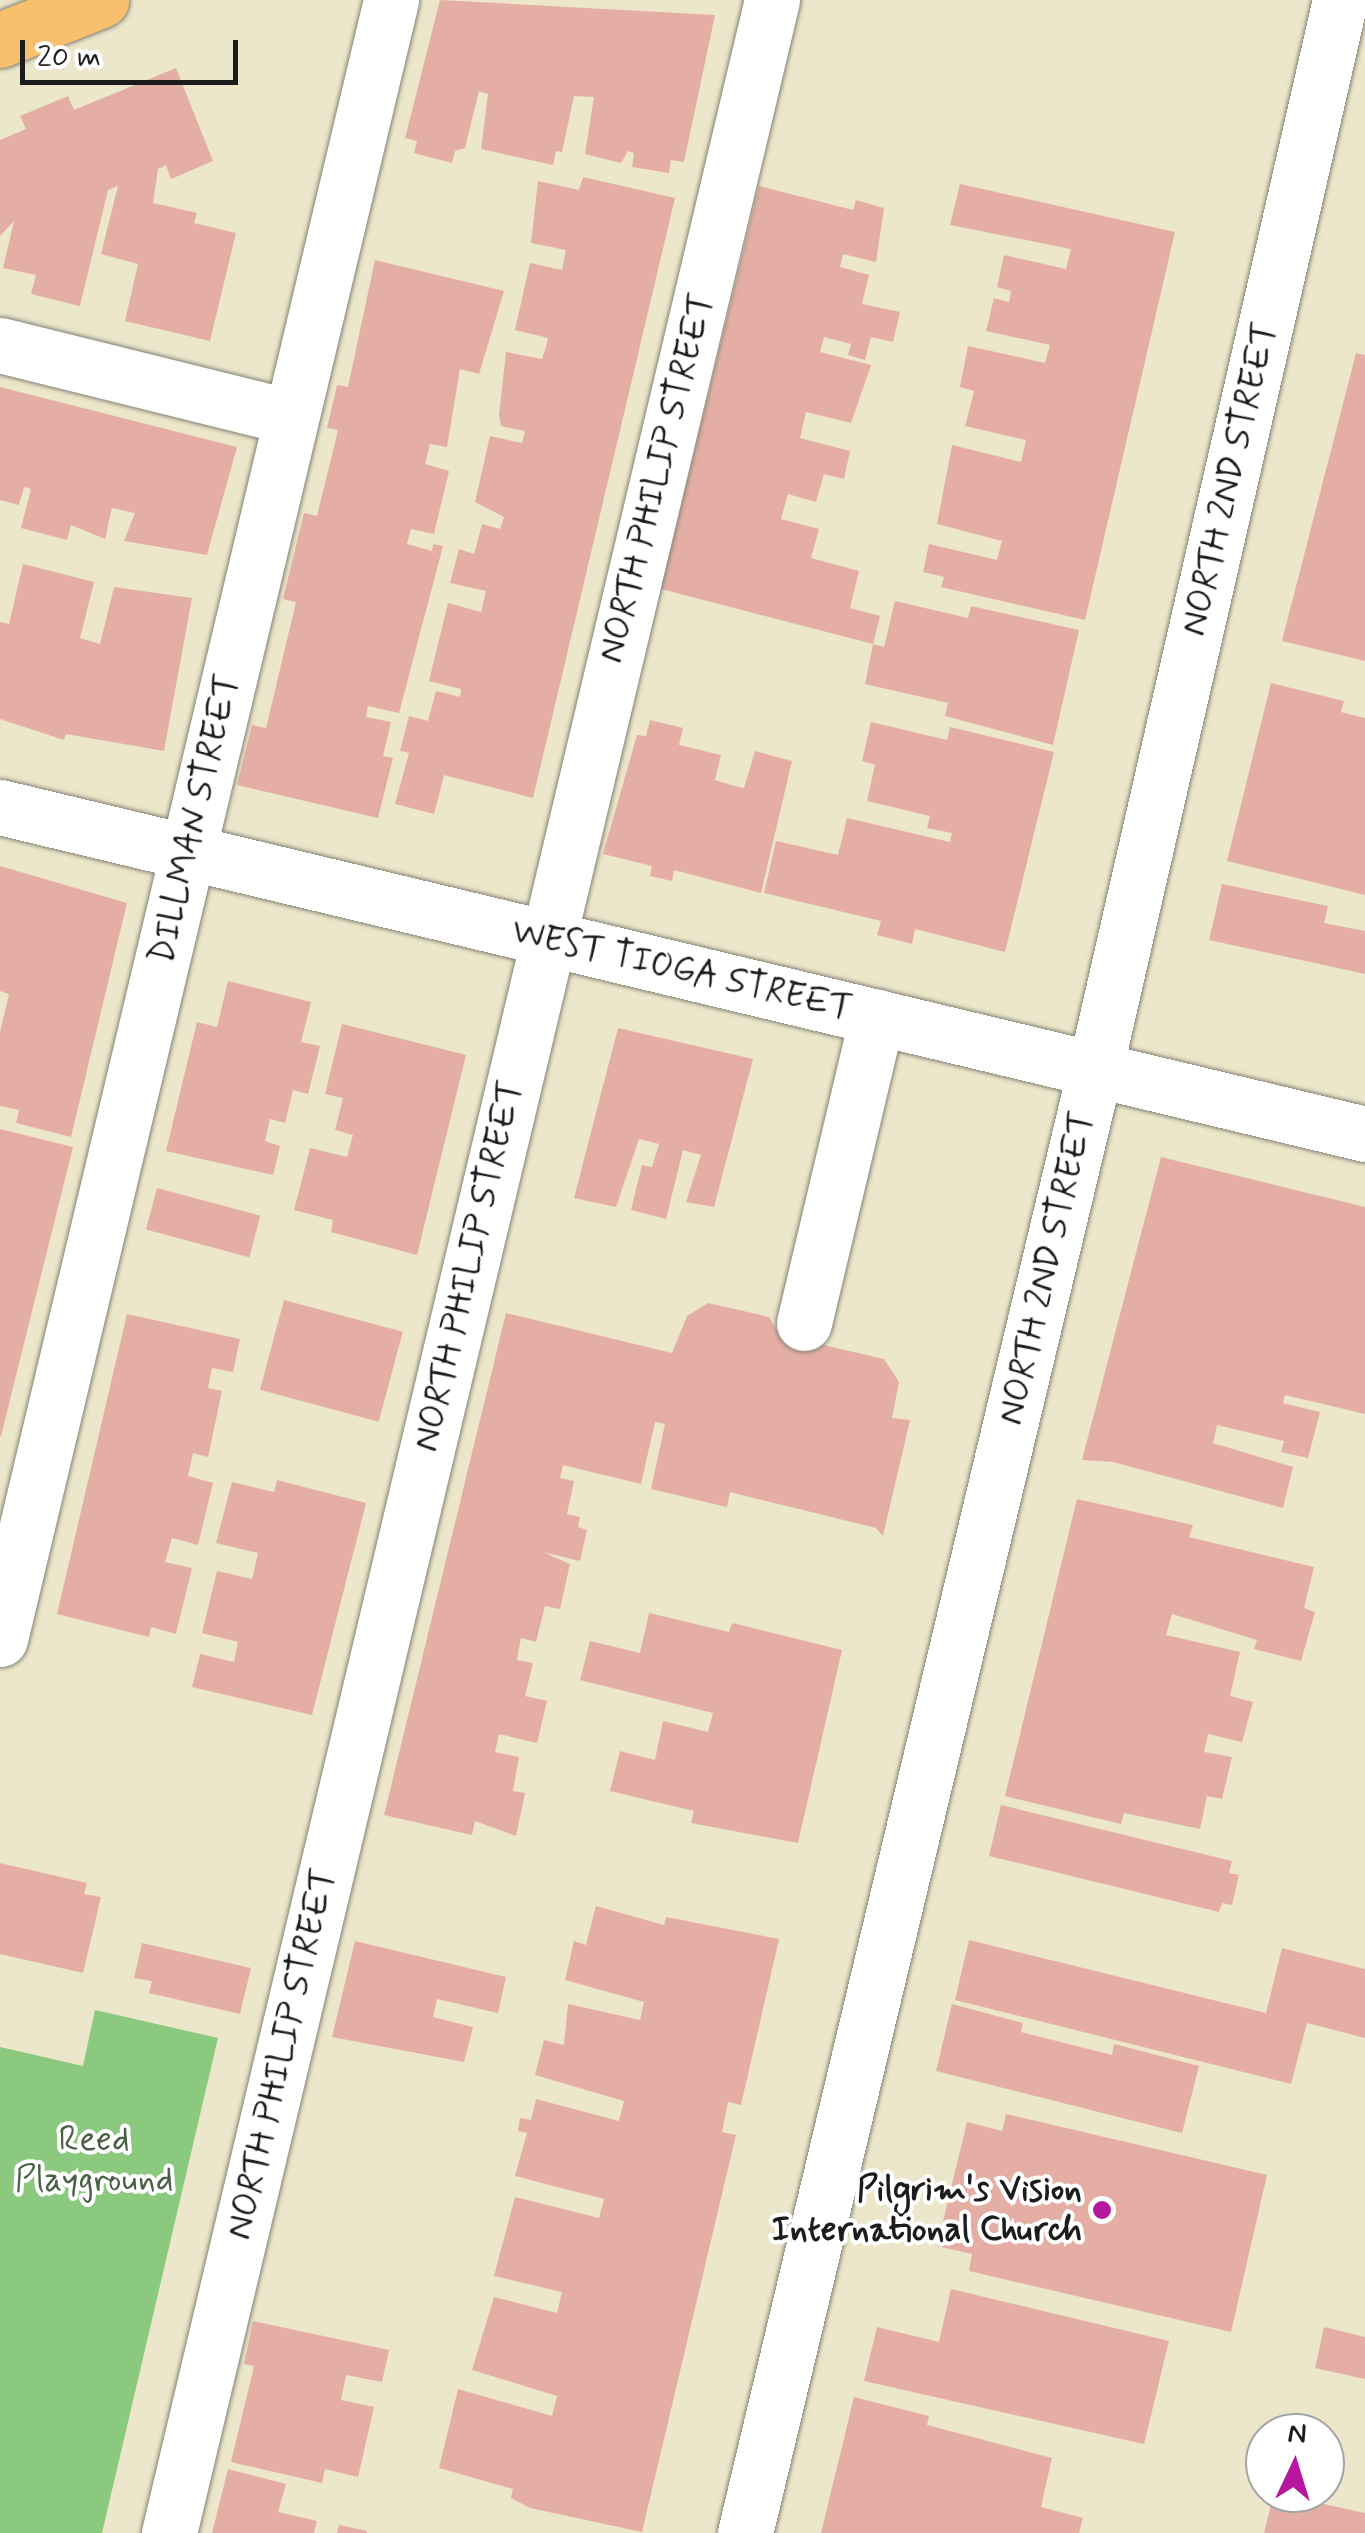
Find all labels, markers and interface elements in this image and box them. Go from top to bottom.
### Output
scale bar [25,20,242,82]
text: 20 m [37,38,101,77]
street label: NORTH PHILIP STREET [590,287,724,669]
street label: NORTH 2ND STREET [1173,316,1287,642]
street label: DILLMAN STREET [141,668,249,970]
street label: WEST TIOGA STREET [506,910,858,1030]
street label: NORTH PHILIP STREET [405,1075,533,1457]
street label: NORTH 2ND STREET [990,1105,1104,1431]
street label: NORTH PHILIP STREET [218,1863,346,2245]
park label: Reed Playground [15,2119,173,2201]
place label: Pilgrim's Vision International Church [763,2169,1082,2251]
marker: Pilgrim's Vision International Church [1091,2199,1113,2221]
north arrow [1245,2413,1345,2513]
text: N [1286,2415,1308,2454]

